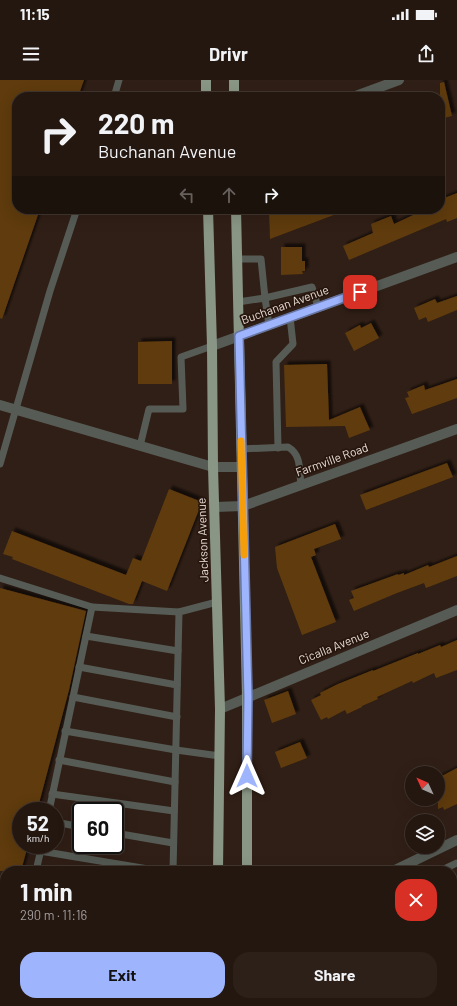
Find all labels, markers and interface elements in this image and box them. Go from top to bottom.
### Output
text: 11:15 [20,5,50,23]
icon: menu [20,43,42,65]
text: Drivr [209,43,248,65]
icon: share [415,43,437,65]
text: 220 m [98,106,174,140]
icon: right [32,108,84,160]
text: Buchanan Avenue [98,140,236,162]
icon: left [176,184,198,206]
icon: ahead [218,184,240,206]
icon: right [260,184,282,206]
pin [343,275,377,309]
icon: arrive [349,281,371,303]
street label: Buchanan Avenue [239,282,330,326]
street label: Farmville Road [293,439,370,479]
street label: Jackson Avenue [194,498,210,583]
street label: Cicalla Avenue [296,626,371,667]
position arrow [226,755,268,797]
north arrow [405,766,445,806]
map controls [405,766,445,854]
speed limit sign: 60 [72,802,124,854]
text: 52 [27,811,49,835]
button: layers [405,814,445,854]
text: km/h [27,832,49,844]
text: 1 min [20,877,73,906]
button: close [395,879,437,921]
text: 290 m · 11:16 [20,907,87,923]
button: Exit [20,952,225,998]
button: Share [233,952,437,998]

